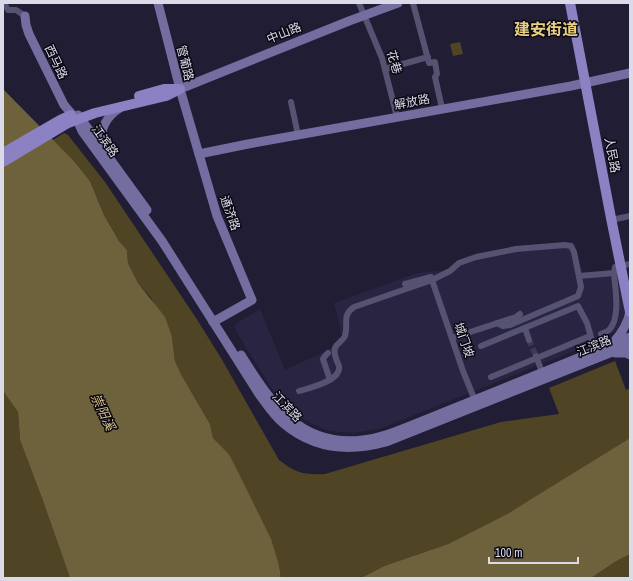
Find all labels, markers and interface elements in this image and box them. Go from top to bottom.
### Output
district label: 建安街道 [514,18,578,40]
street label: 中山路 [264,19,304,47]
street label: 西马路 [41,42,71,82]
street label: 管葡路 [173,44,197,82]
street label: 花巷 [383,48,405,76]
street label: 解放路 [393,91,431,113]
street label: 江滨路 [88,122,122,160]
street label: 人民路 [601,136,623,174]
street label: 通济路 [216,193,244,233]
street label: 城门坡 [451,320,477,360]
street label: 江滨路 [574,332,614,360]
street label: 江滨路 [269,388,305,426]
water label: 崇阳溪 [87,391,120,435]
scale bar [489,539,578,565]
text: 100 m [495,545,522,561]

